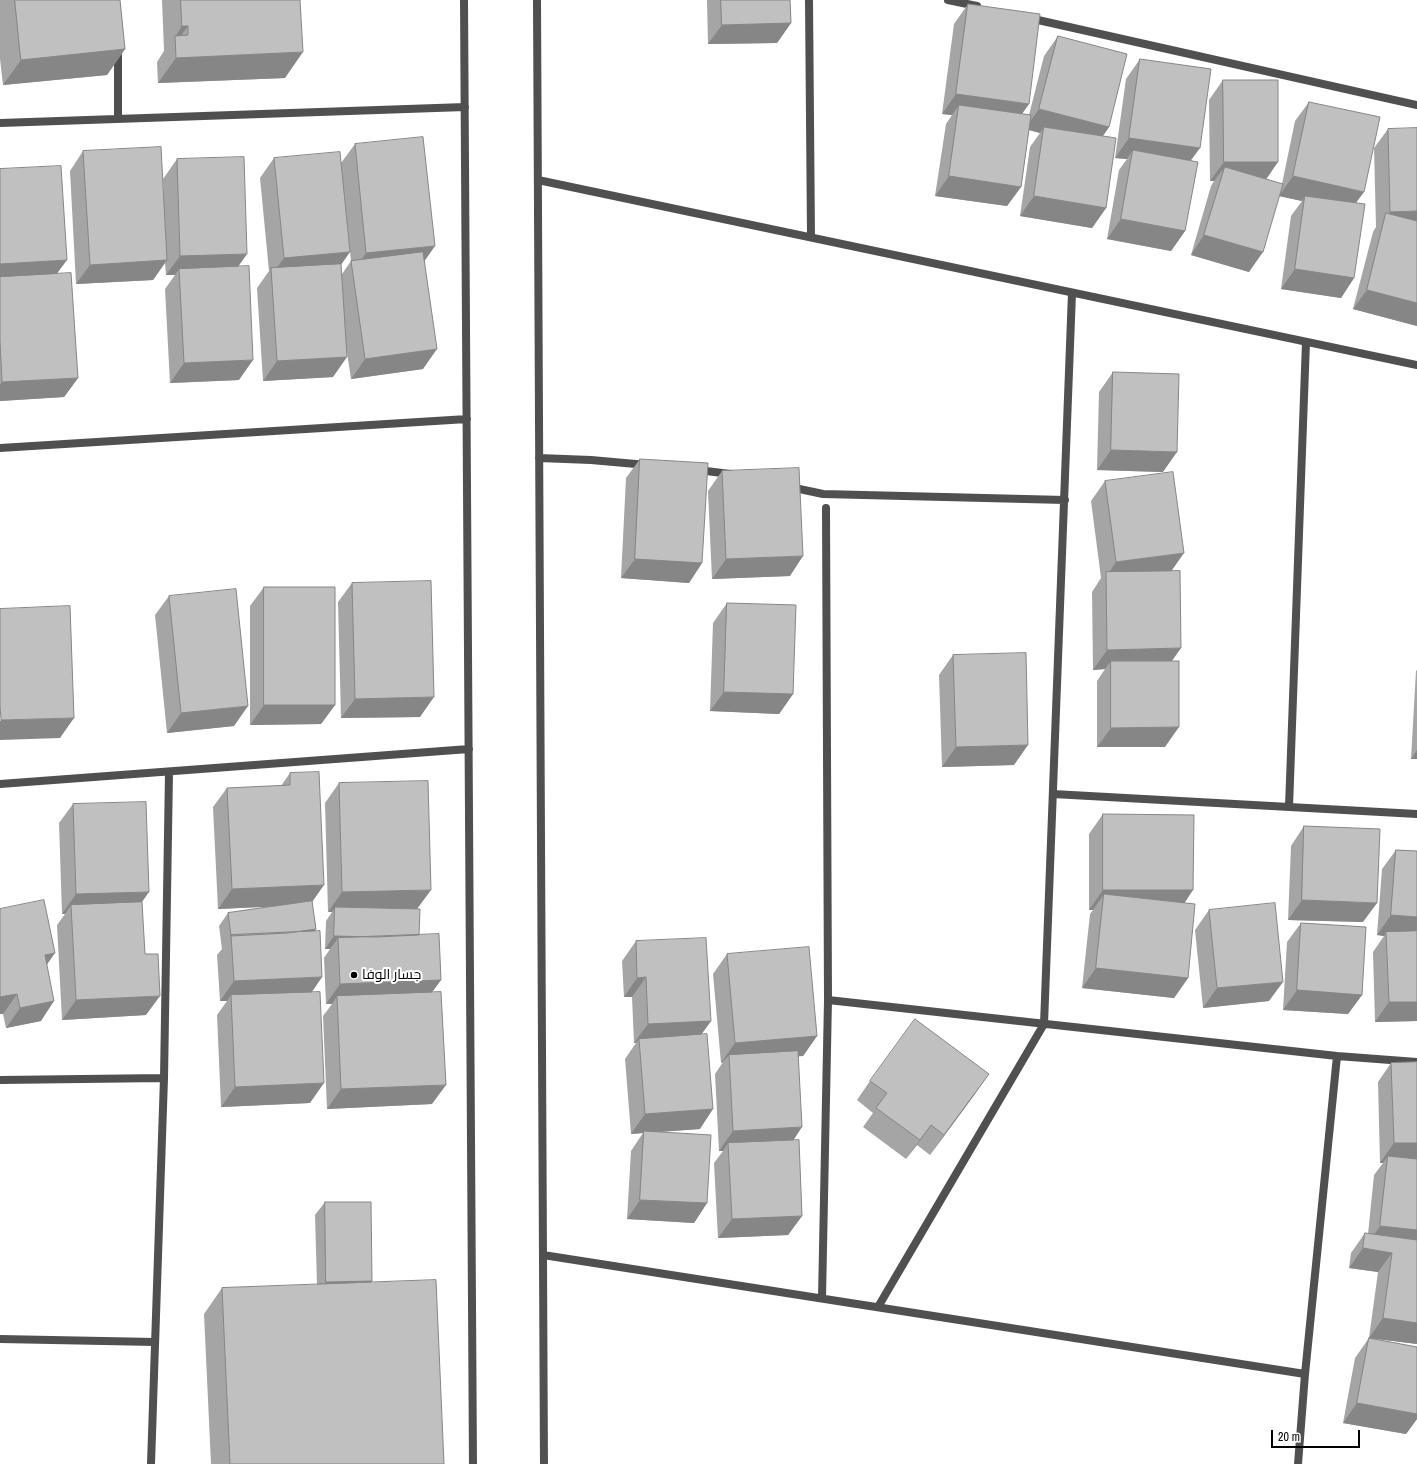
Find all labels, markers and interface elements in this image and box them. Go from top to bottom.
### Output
place label: جسار الوفا [362,967,421,983]
marker: جسار الوفا [349,970,359,980]
scale bar [1273,1422,1362,1448]
text: 20 m [1278,1429,1300,1445]

